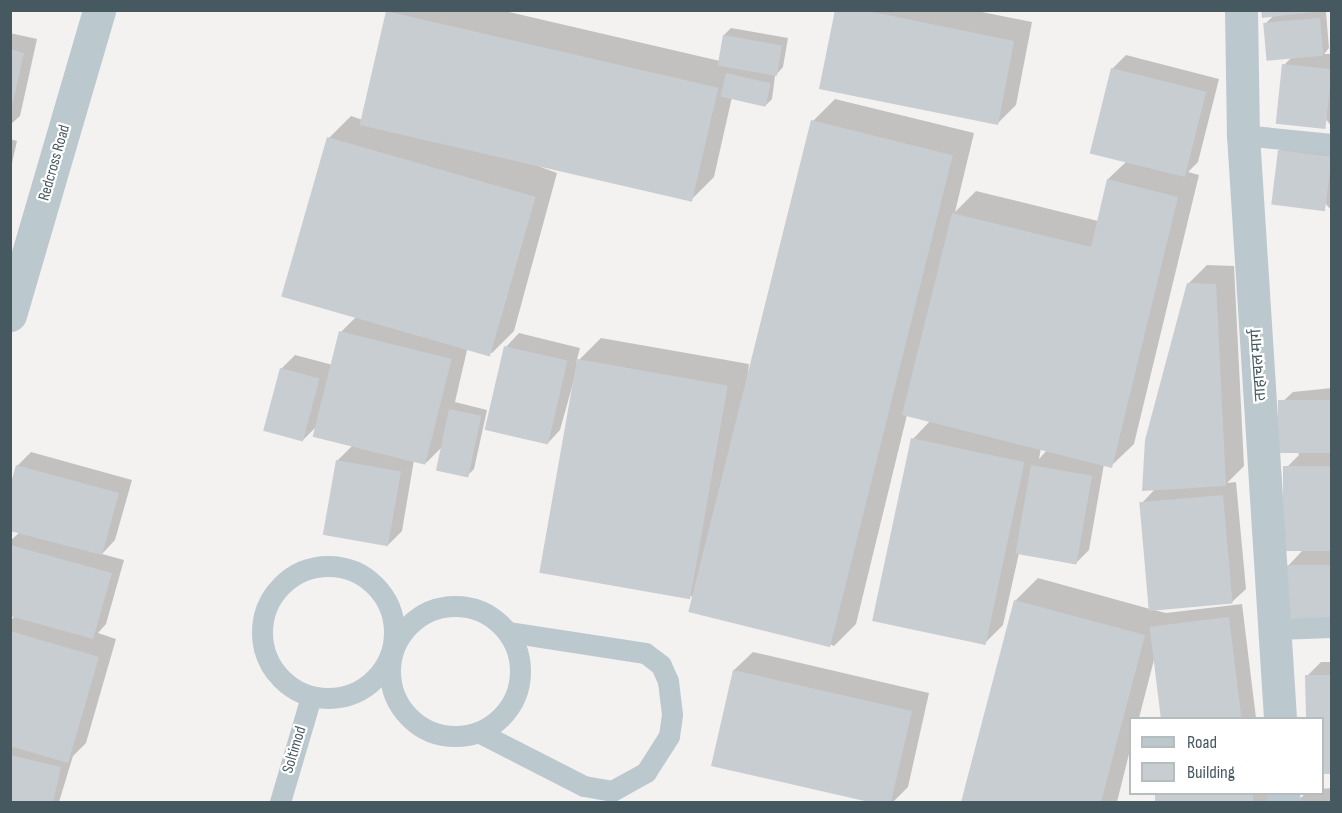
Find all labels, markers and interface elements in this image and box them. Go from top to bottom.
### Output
street label: Redcross Road [35,123,75,203]
street label: ताहाचल मार्ग [1247,328,1271,402]
legend [1129,717,1324,795]
street label: Soltimod [279,724,311,776]
text: Road [1187,732,1217,753]
text: Building [1187,762,1235,783]

